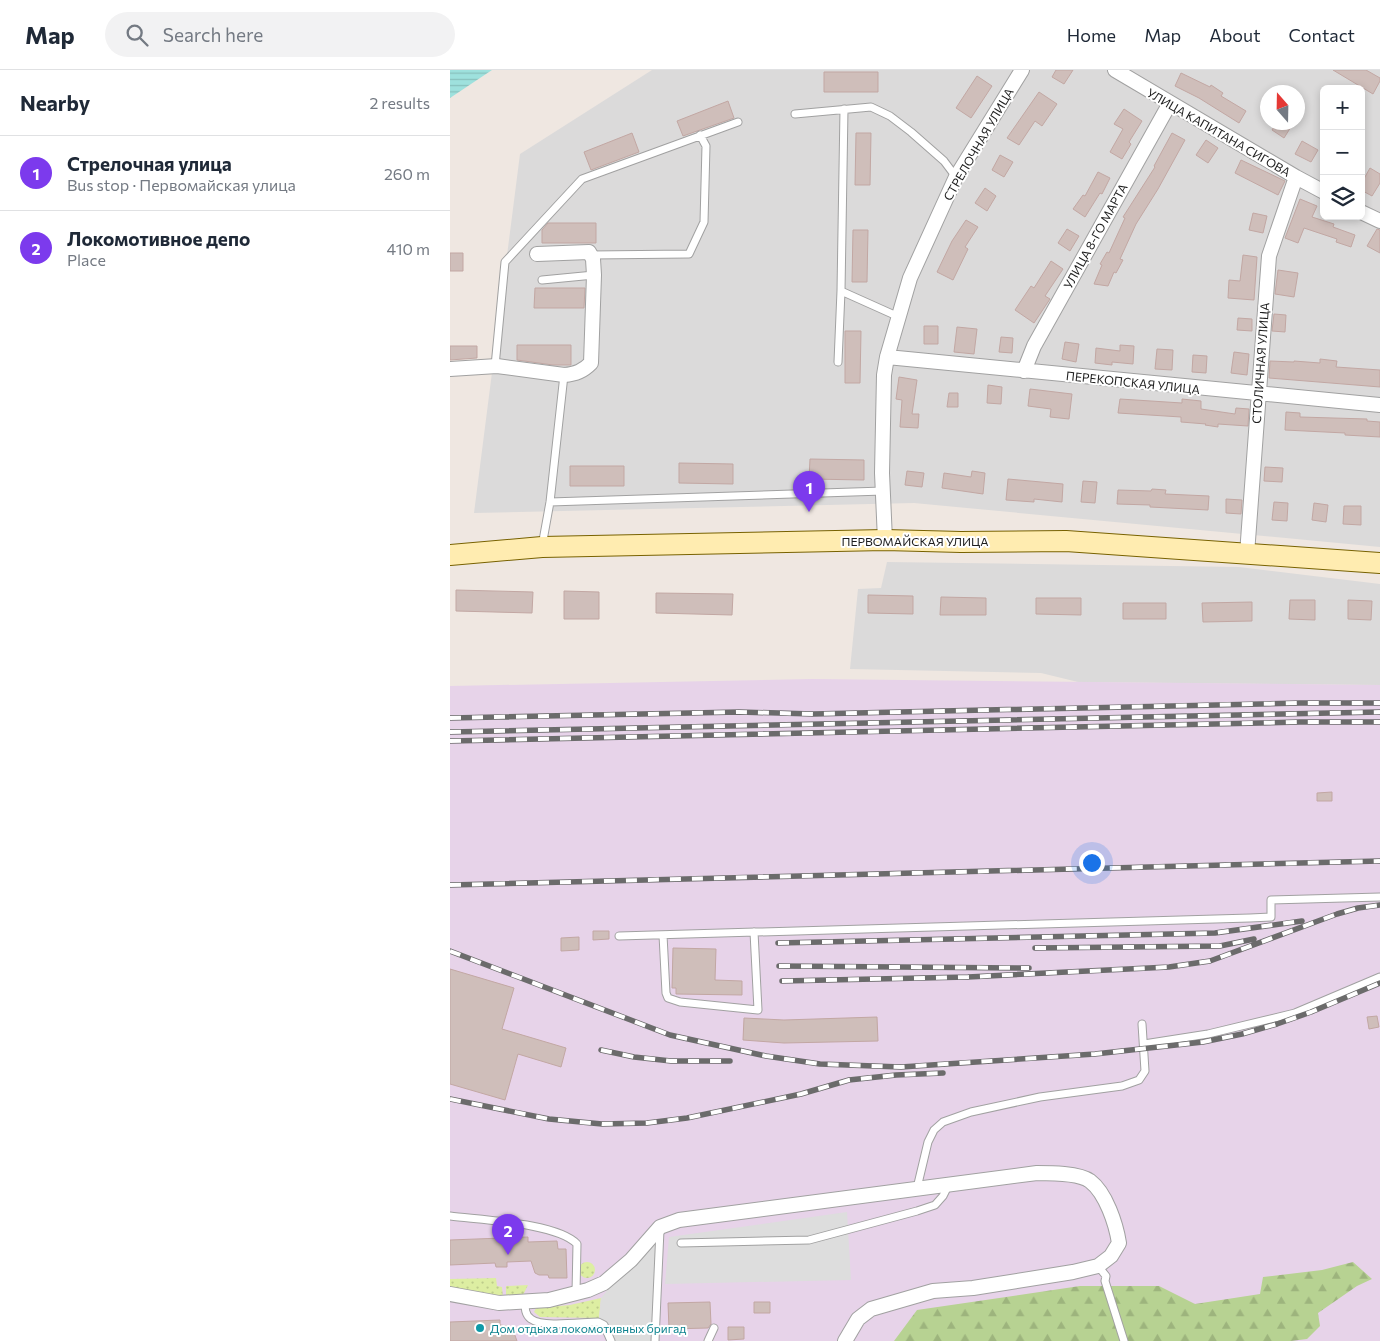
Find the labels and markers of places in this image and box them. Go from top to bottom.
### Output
pin: 1 [793,471,825,512]
pin: 2 [492,1214,524,1255]
place label: Дом отдыха локомотивных бригад [490,1321,686,1335]
marker: Дом отдыха локомотивных бригад [474,1322,486,1334]

